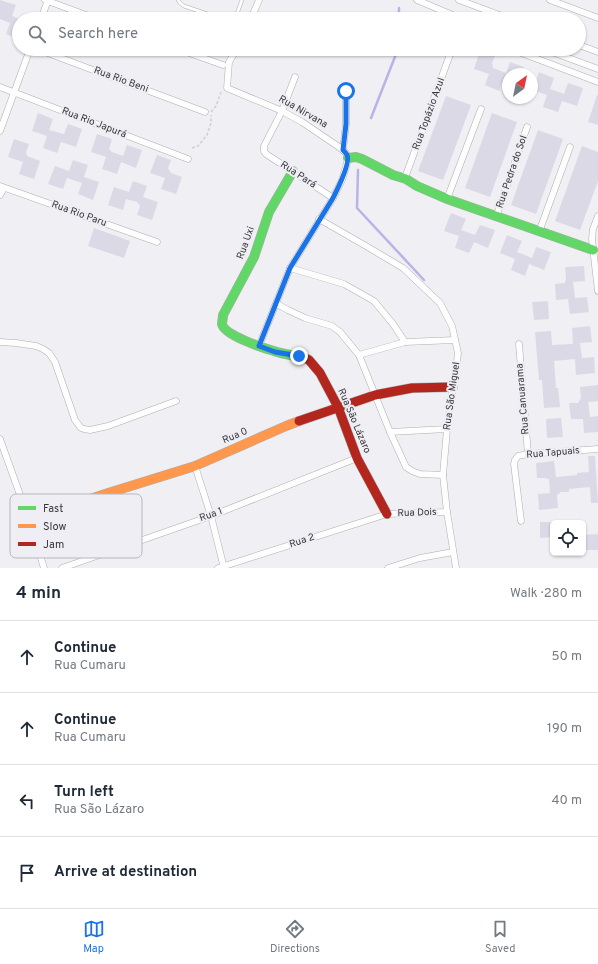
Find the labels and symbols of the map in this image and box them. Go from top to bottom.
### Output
street label: Rua Rio Beni [92,64,150,96]
north arrow [502,68,538,104]
street label: Rua Topázio Azul [410,76,448,152]
route start [337,82,355,100]
street label: Rua Nirvana [276,93,330,131]
street label: Rua Rio Japurá [60,105,128,141]
street label: Rua Pedra do Sol [493,134,531,210]
street label: Rua Pará [277,159,319,191]
street label: Rua Rio Paru [50,198,108,230]
street label: Rua Uxi [234,225,258,261]
route end [290,347,308,365]
street label: Rua São Miguel [441,361,463,431]
street label: Rua Canuarama [513,363,533,435]
street label: Rua São Lázaro [334,386,374,456]
street label: Rua 0 [220,425,250,447]
street label: Rua Tapuais [526,444,581,462]
legend [10,494,142,558]
text: Fast [43,502,63,516]
street label: Rua 1 [198,505,224,525]
street label: Rua Dois [397,506,437,520]
text: Slow [43,520,66,534]
street label: Rua 2 [288,531,316,551]
text: Jam [43,538,64,552]

